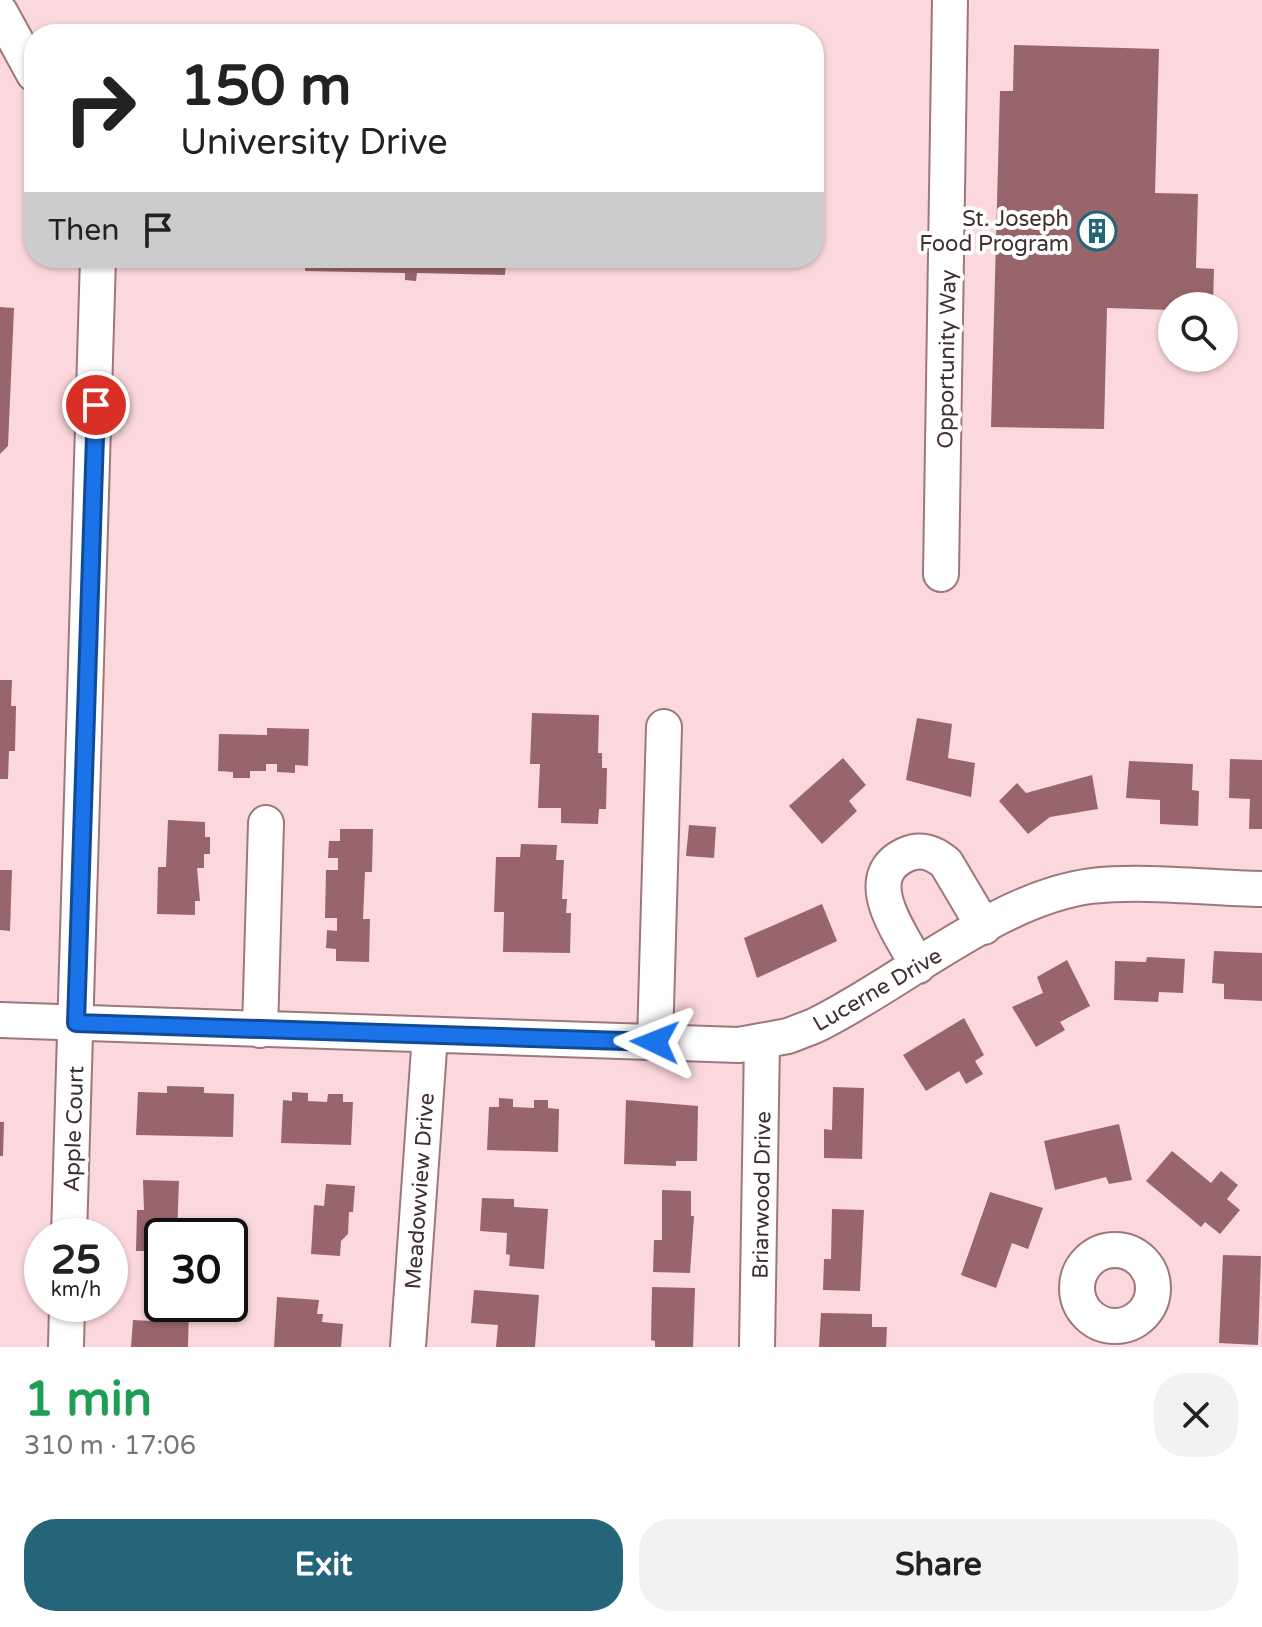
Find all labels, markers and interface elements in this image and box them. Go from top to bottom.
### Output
text: 150 m [180,53,351,120]
icon: right [48,56,152,160]
text: University Drive [180,121,448,164]
place label: St. Joseph Food Program [919,206,1069,257]
icon: arrive [136,208,180,252]
building icon: St. Joseph Food Program [1076,210,1118,252]
text: Then [48,212,120,249]
street label: Opportunity Way [932,269,962,449]
map controls [1158,292,1238,372]
button: search [1158,292,1238,372]
pin [62,371,130,439]
icon: arrive [74,383,118,427]
street label: Lucerne Drive [808,943,947,1037]
position arrow [613,1000,697,1084]
street label: Apple Court [59,1065,89,1193]
street label: Meadowview Drive [400,1092,440,1290]
street label: Briarwood Drive [748,1111,776,1279]
speed limit sign: 30 [144,1218,248,1322]
text: 25 [51,1236,101,1284]
text: km/h [51,1278,101,1302]
text: 1 min [24,1371,152,1429]
button: close [1154,1373,1238,1457]
text: 310 m · 17:06 [24,1430,196,1461]
button: Exit [24,1519,623,1611]
button: Share [639,1519,1238,1611]

